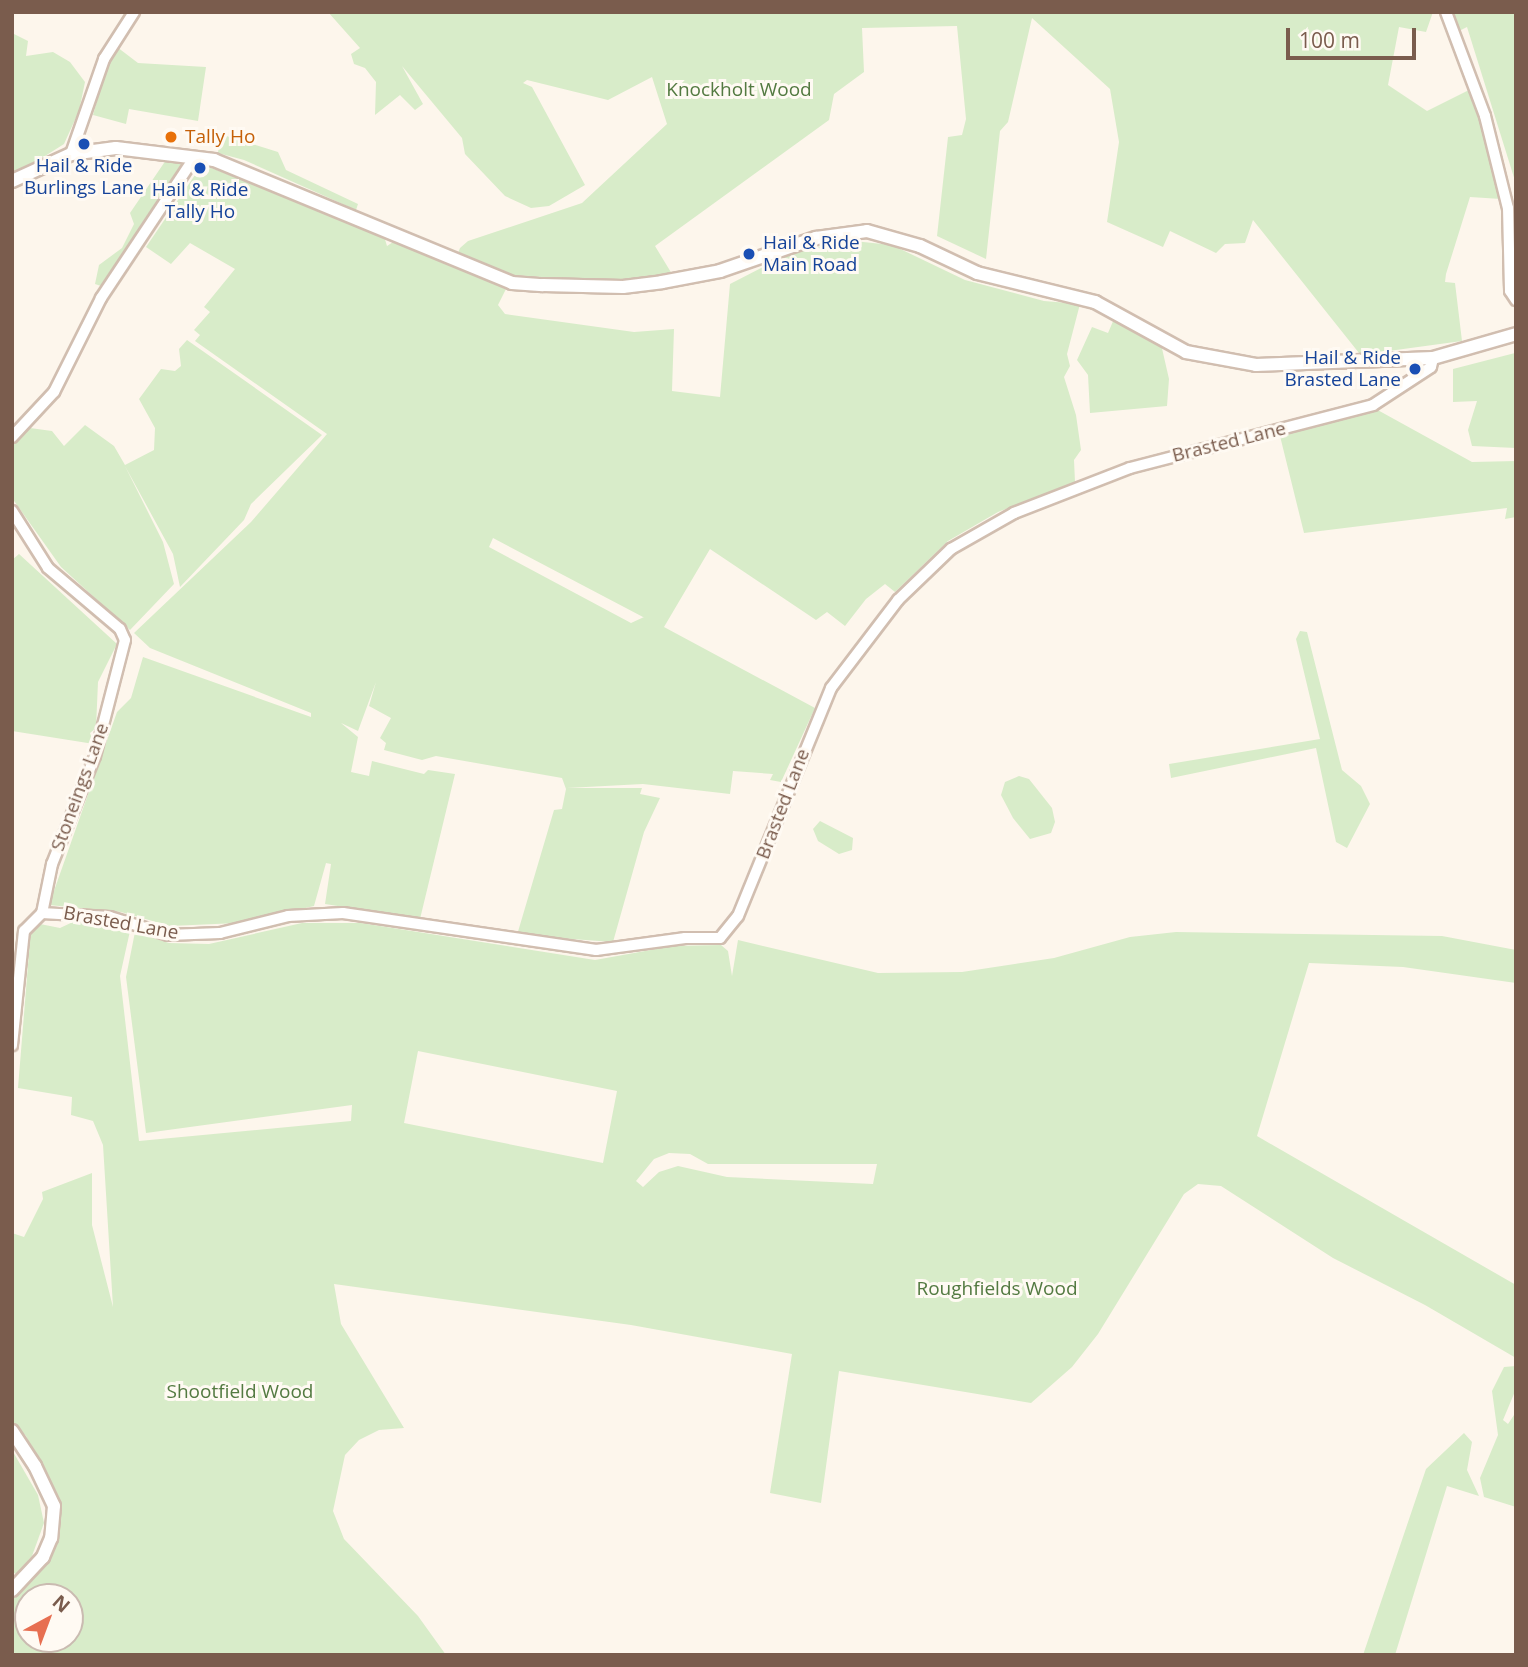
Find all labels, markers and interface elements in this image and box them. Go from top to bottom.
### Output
scale bar [1290,14,1420,58]
text: 100 m [1299,26,1360,54]
park label: Knockholt Wood [666,79,812,101]
place label: Tally Ho [185,126,256,148]
marker: Tally Ho [163,129,179,145]
marker: Hail & Ride Burlings Lane [76,136,92,152]
place label: Hail & Ride Burlings Lane [24,155,144,199]
marker: Hail & Ride Tally Ho [192,160,208,176]
place label: Hail & Ride Tally Ho [152,179,248,223]
place label: Hail & Ride Main Road [763,232,860,276]
marker: Hail & Ride Main Road [741,246,757,262]
place label: Hail & Ride Brasted Lane [1285,347,1401,391]
marker: Hail & Ride Brasted Lane [1407,361,1423,377]
street label: Brasted Lane [1170,417,1288,467]
street label: Stoneings Lane [46,720,114,854]
street label: Brasted Lane [751,746,815,862]
street label: Brasted Lane [62,902,180,944]
park label: Roughfields Wood [916,1278,1078,1300]
park label: Shootfield Wood [167,1381,313,1403]
north arrow [14,1583,84,1653]
text: N [47,1589,76,1619]

